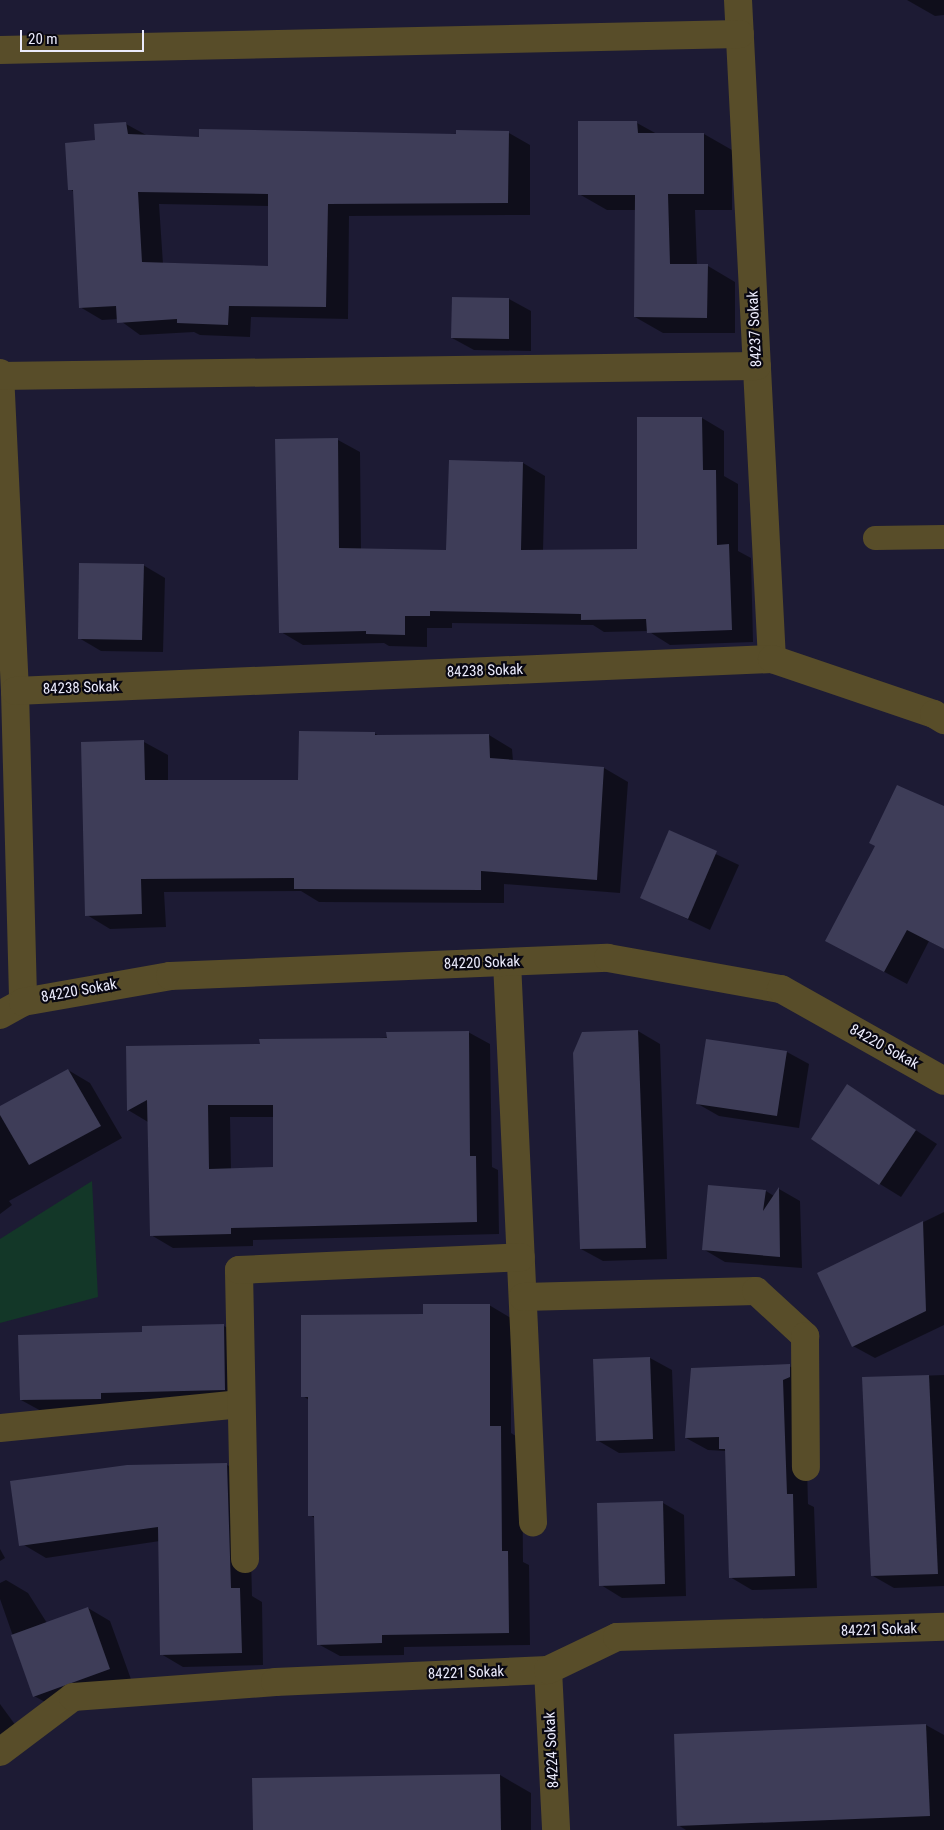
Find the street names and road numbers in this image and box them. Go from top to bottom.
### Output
street label: 84237 Sokak [744,290,766,368]
street label: 84238 Sokak [446,661,524,681]
street label: 84238 Sokak [42,678,120,698]
street label: 84220 Sokak [443,953,521,973]
street label: 84220 Sokak [40,975,118,1007]
street label: 84220 Sokak [846,1021,922,1073]
street label: 84221 Sokak [840,1620,918,1640]
street label: 84221 Sokak [427,1663,505,1683]
street label: 84224 Sokak [541,1711,563,1789]

